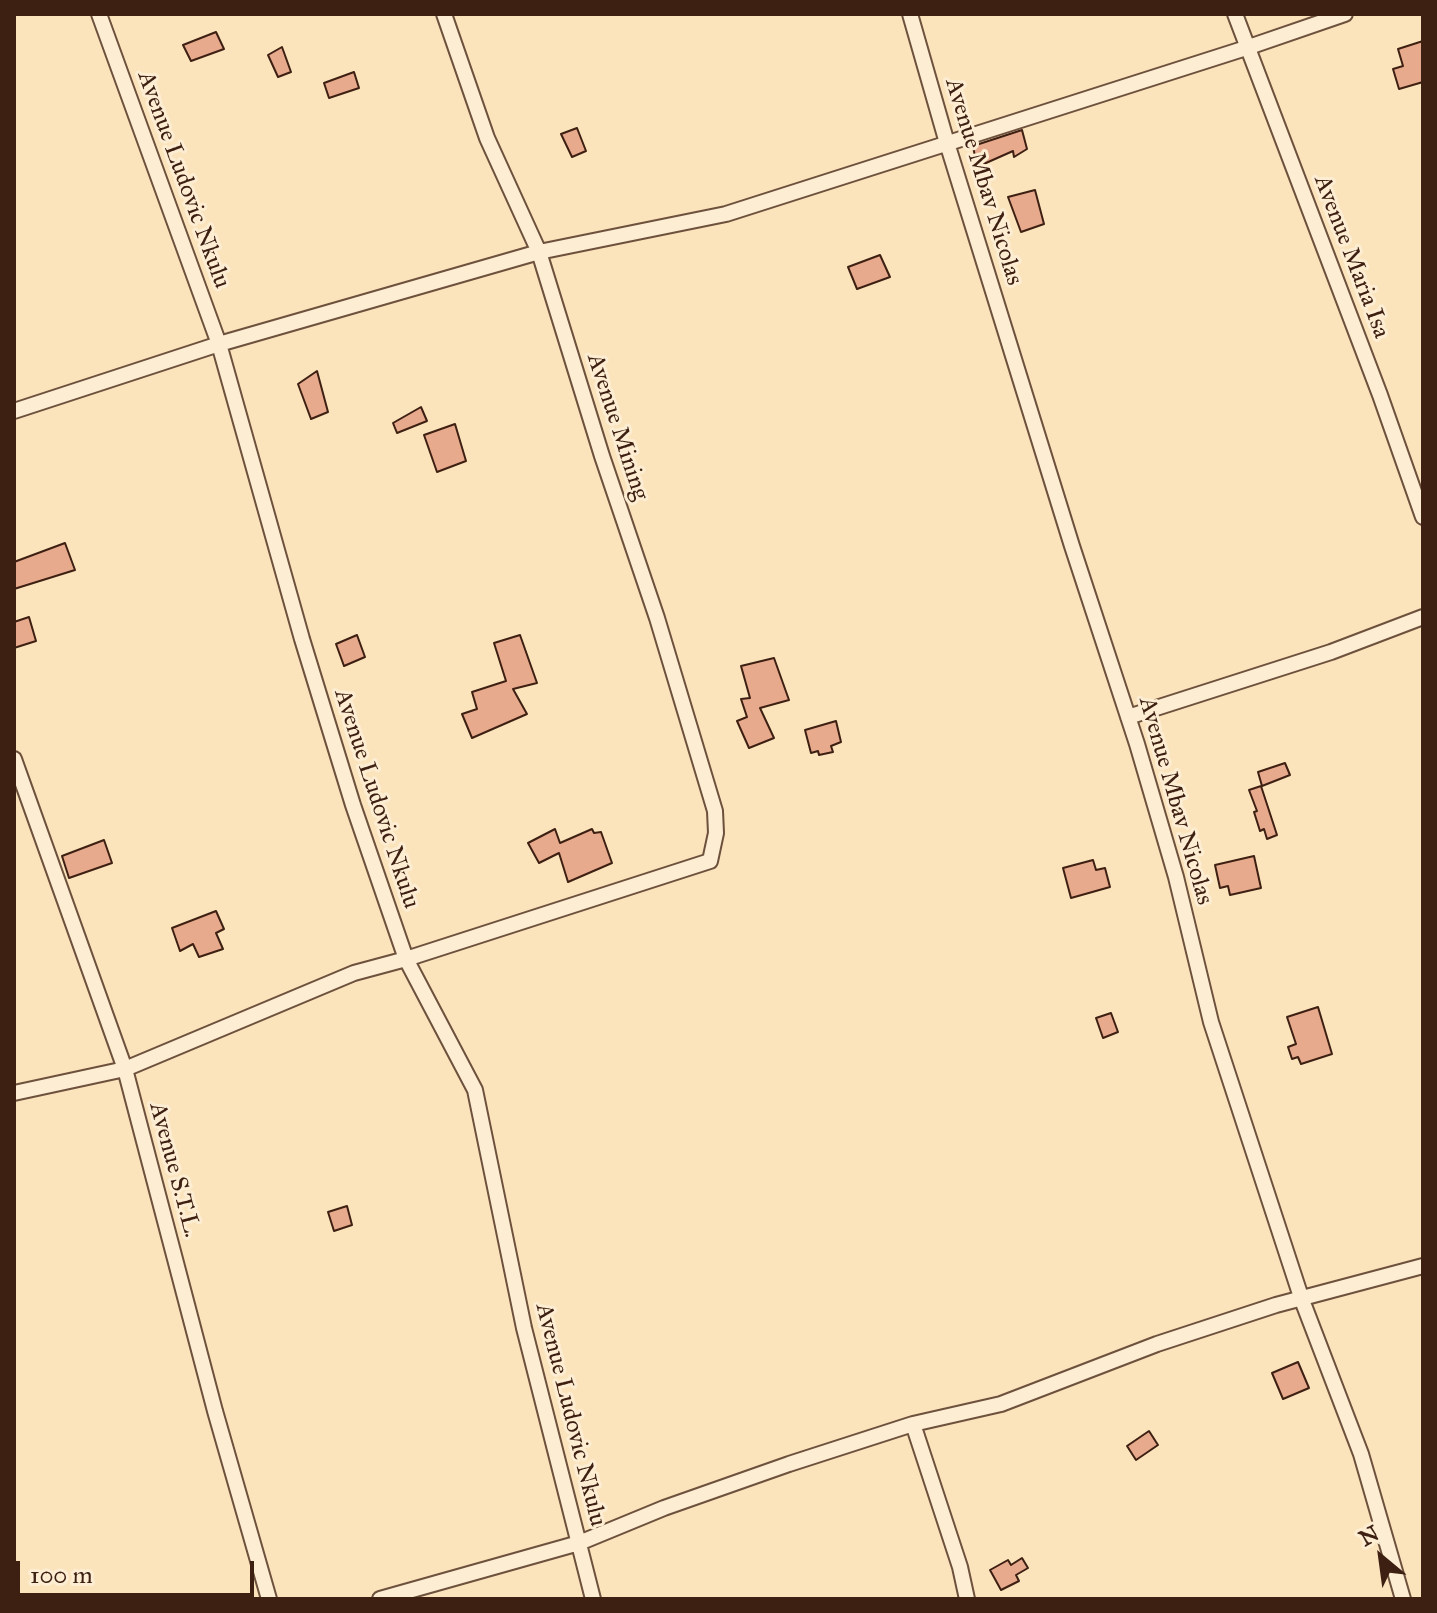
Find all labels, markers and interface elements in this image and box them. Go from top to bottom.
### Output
street label: Avenue Ludovic Nkulu [130,68,236,292]
street label: Avenue Mbav Nicolas [938,75,1028,289]
street label: Avenue Maria Isa [1307,172,1395,342]
street label: Avenue Mining [580,350,654,504]
street label: Avenue Ludovic Nkulu [327,686,425,912]
street label: Avenue Mbav Nicolas [1132,694,1218,908]
street label: Avenue S.T.L. [142,1099,206,1241]
street label: Avenue Ludovic Nkulu [528,1301,612,1529]
north arrow [1341,1517,1421,1597]
text: N [1354,1519,1384,1552]
scale bar [20,1545,258,1595]
text: 100 m [30,1560,93,1590]

